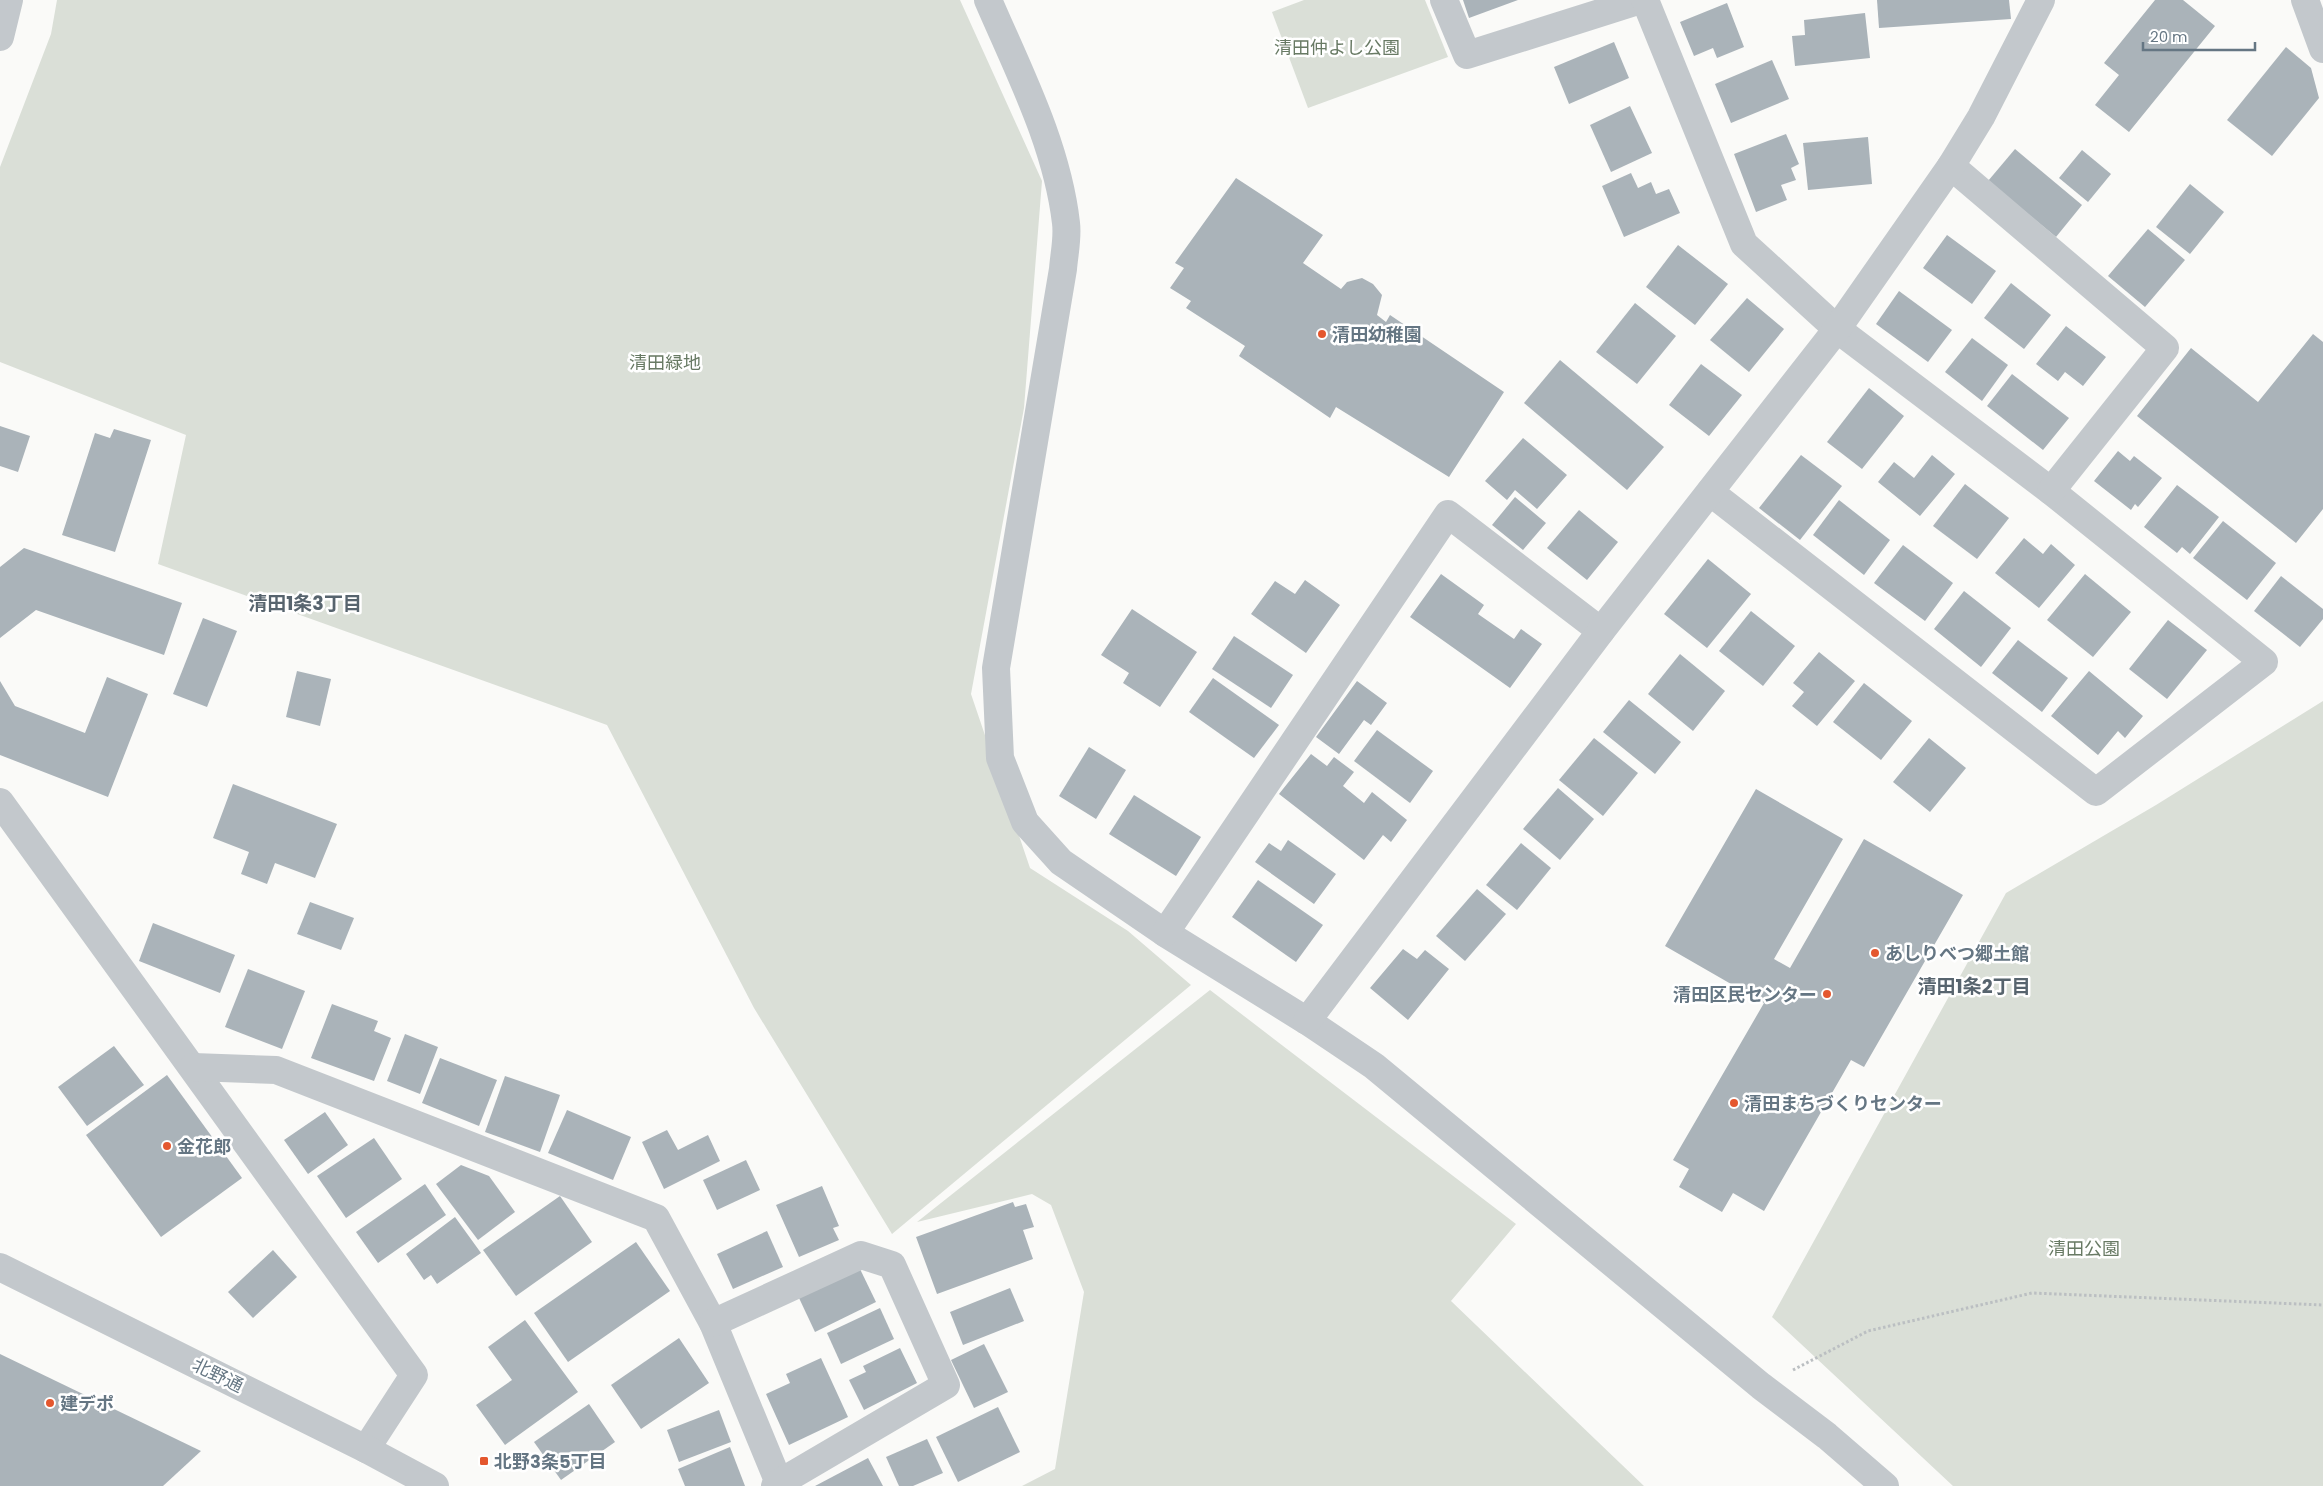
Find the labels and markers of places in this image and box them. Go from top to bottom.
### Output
place label: 清田幼稚園 [1332,322,1422,347]
marker: 清田幼稚園 [1316,328,1328,340]
place label: あしりべつ郷土館 [1885,941,2029,966]
marker: あしりべつ郷土館 [1869,947,1881,959]
place label: 清田区民センター [1673,982,1817,1007]
marker: 清田区民センター [1821,988,1833,1000]
place label: 清田まちづくりセンター [1744,1091,1942,1116]
marker: 清田まちづくりセンター [1728,1097,1740,1109]
place label: 金花郎 [177,1134,231,1159]
marker: 金花郎 [161,1140,173,1152]
place label: 建デポ [60,1391,114,1416]
marker: 建デポ [44,1397,56,1409]
place label: 北野3条5丁目 [494,1449,607,1474]
marker: 北野3条5丁目 [478,1455,490,1467]

